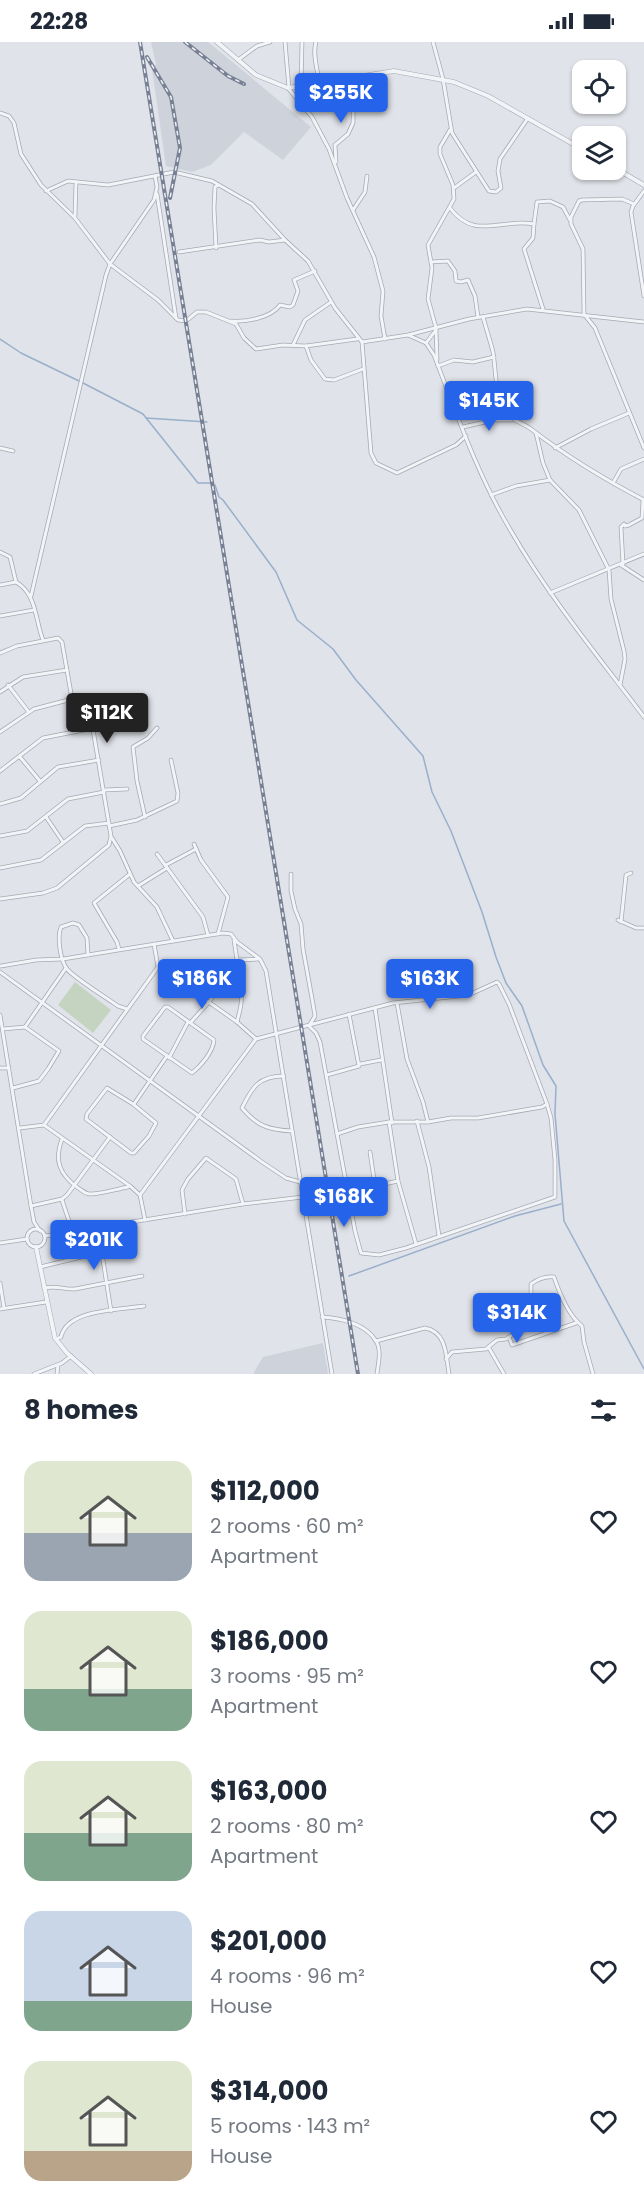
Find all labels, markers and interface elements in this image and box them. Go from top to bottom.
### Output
text: 22:28 [30,6,88,37]
map controls [572,60,626,180]
button: locate [572,60,626,114]
pin: $255K [299,73,383,124]
text: $255K [309,78,373,106]
button: layers [572,126,626,180]
pin: $145K [447,381,531,432]
text: $145K [458,386,520,414]
pin: $112K [65,693,149,744]
text: $112K [80,698,134,726]
pin: $186K [160,959,244,1010]
pin: $163K [388,959,472,1010]
text: $186K [172,964,232,992]
text: $163K [400,964,460,992]
pin: $168K [302,1177,386,1228]
text: $168K [314,1182,374,1210]
pin: $201K [52,1220,136,1271]
text: $201K [64,1225,124,1253]
pin: $314K [475,1293,559,1344]
text: $314K [487,1298,547,1326]
text: 8 homes [24,1392,139,1428]
icon: filters [587,1394,620,1427]
text: $112,000 [210,1473,320,1509]
icon: home [72,1485,144,1557]
icon: heart [587,1505,620,1538]
text: 2 rooms · 60 m² [210,1512,364,1540]
text: Apartment [210,1542,318,1570]
text: $186,000 [210,1623,329,1659]
icon: home [72,1635,144,1707]
icon: heart [587,1655,620,1688]
text: 3 rooms · 95 m² [210,1662,364,1690]
text: Apartment [210,1692,318,1720]
text: $163,000 [210,1773,328,1809]
icon: home [72,1785,144,1857]
icon: heart [587,1805,620,1838]
text: 2 rooms · 80 m² [210,1812,364,1840]
text: Apartment [210,1842,318,1870]
text: $201,000 [210,1923,327,1959]
icon: home [72,1935,144,2007]
icon: heart [587,1955,620,1988]
text: 4 rooms · 96 m² [210,1962,365,1990]
text: House [210,1992,272,2020]
text: $314,000 [210,2073,329,2109]
icon: home [72,2085,144,2157]
icon: heart [587,2105,620,2138]
text: 5 rooms · 143 m² [210,2112,370,2140]
text: House [210,2142,272,2170]

